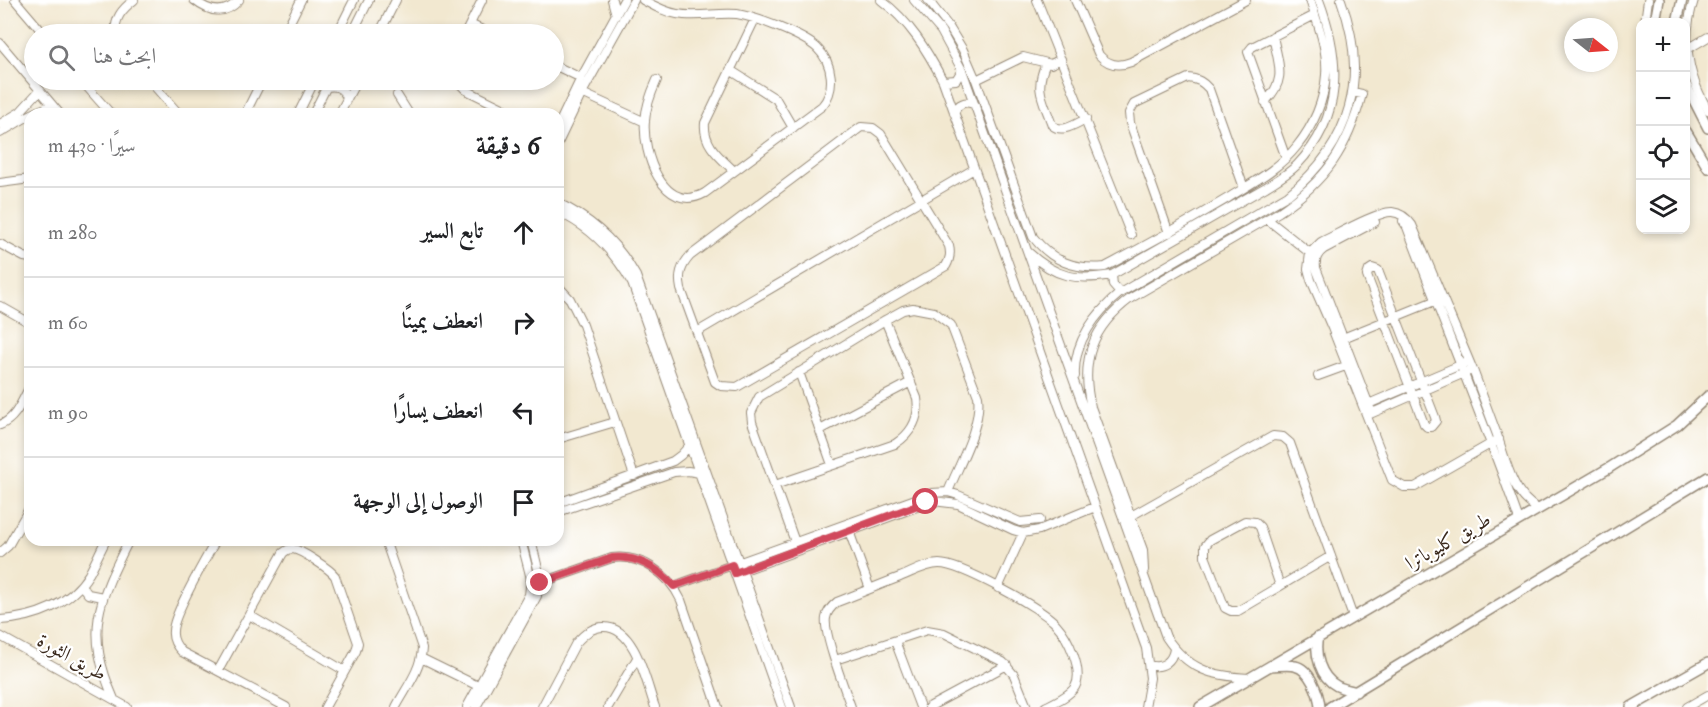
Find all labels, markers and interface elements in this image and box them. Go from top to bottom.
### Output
north arrow [1564,18,1618,72]
map controls [1636,18,1690,234]
button: + [1636,18,1690,72]
search box [24,24,564,90]
icon: search [45,41,78,74]
text: ابحث هنا [93,42,156,70]
button: − [1636,72,1690,126]
button: locate [1636,126,1690,180]
text: 6 دقيقة [476,130,540,162]
text: سيرًا · 430 m [48,133,136,158]
button: layers [1636,180,1690,234]
icon: ahead [507,216,540,249]
text: تابع السير [421,217,483,245]
text: 280 m [48,220,98,245]
icon: right [507,306,540,339]
text: انعطف يمينًا [402,307,483,335]
text: 60 m [48,310,88,335]
icon: left [507,396,540,429]
text: انعطف يسارًا [393,397,483,425]
text: 90 m [48,400,88,425]
icon: arrive [507,486,540,519]
text: الوصول إلى الوجهة [353,487,483,515]
route start [912,488,938,514]
street label: طريق كليوباترا [1401,506,1495,576]
route end [526,569,552,595]
street label: طريق الثورة [33,628,111,686]

